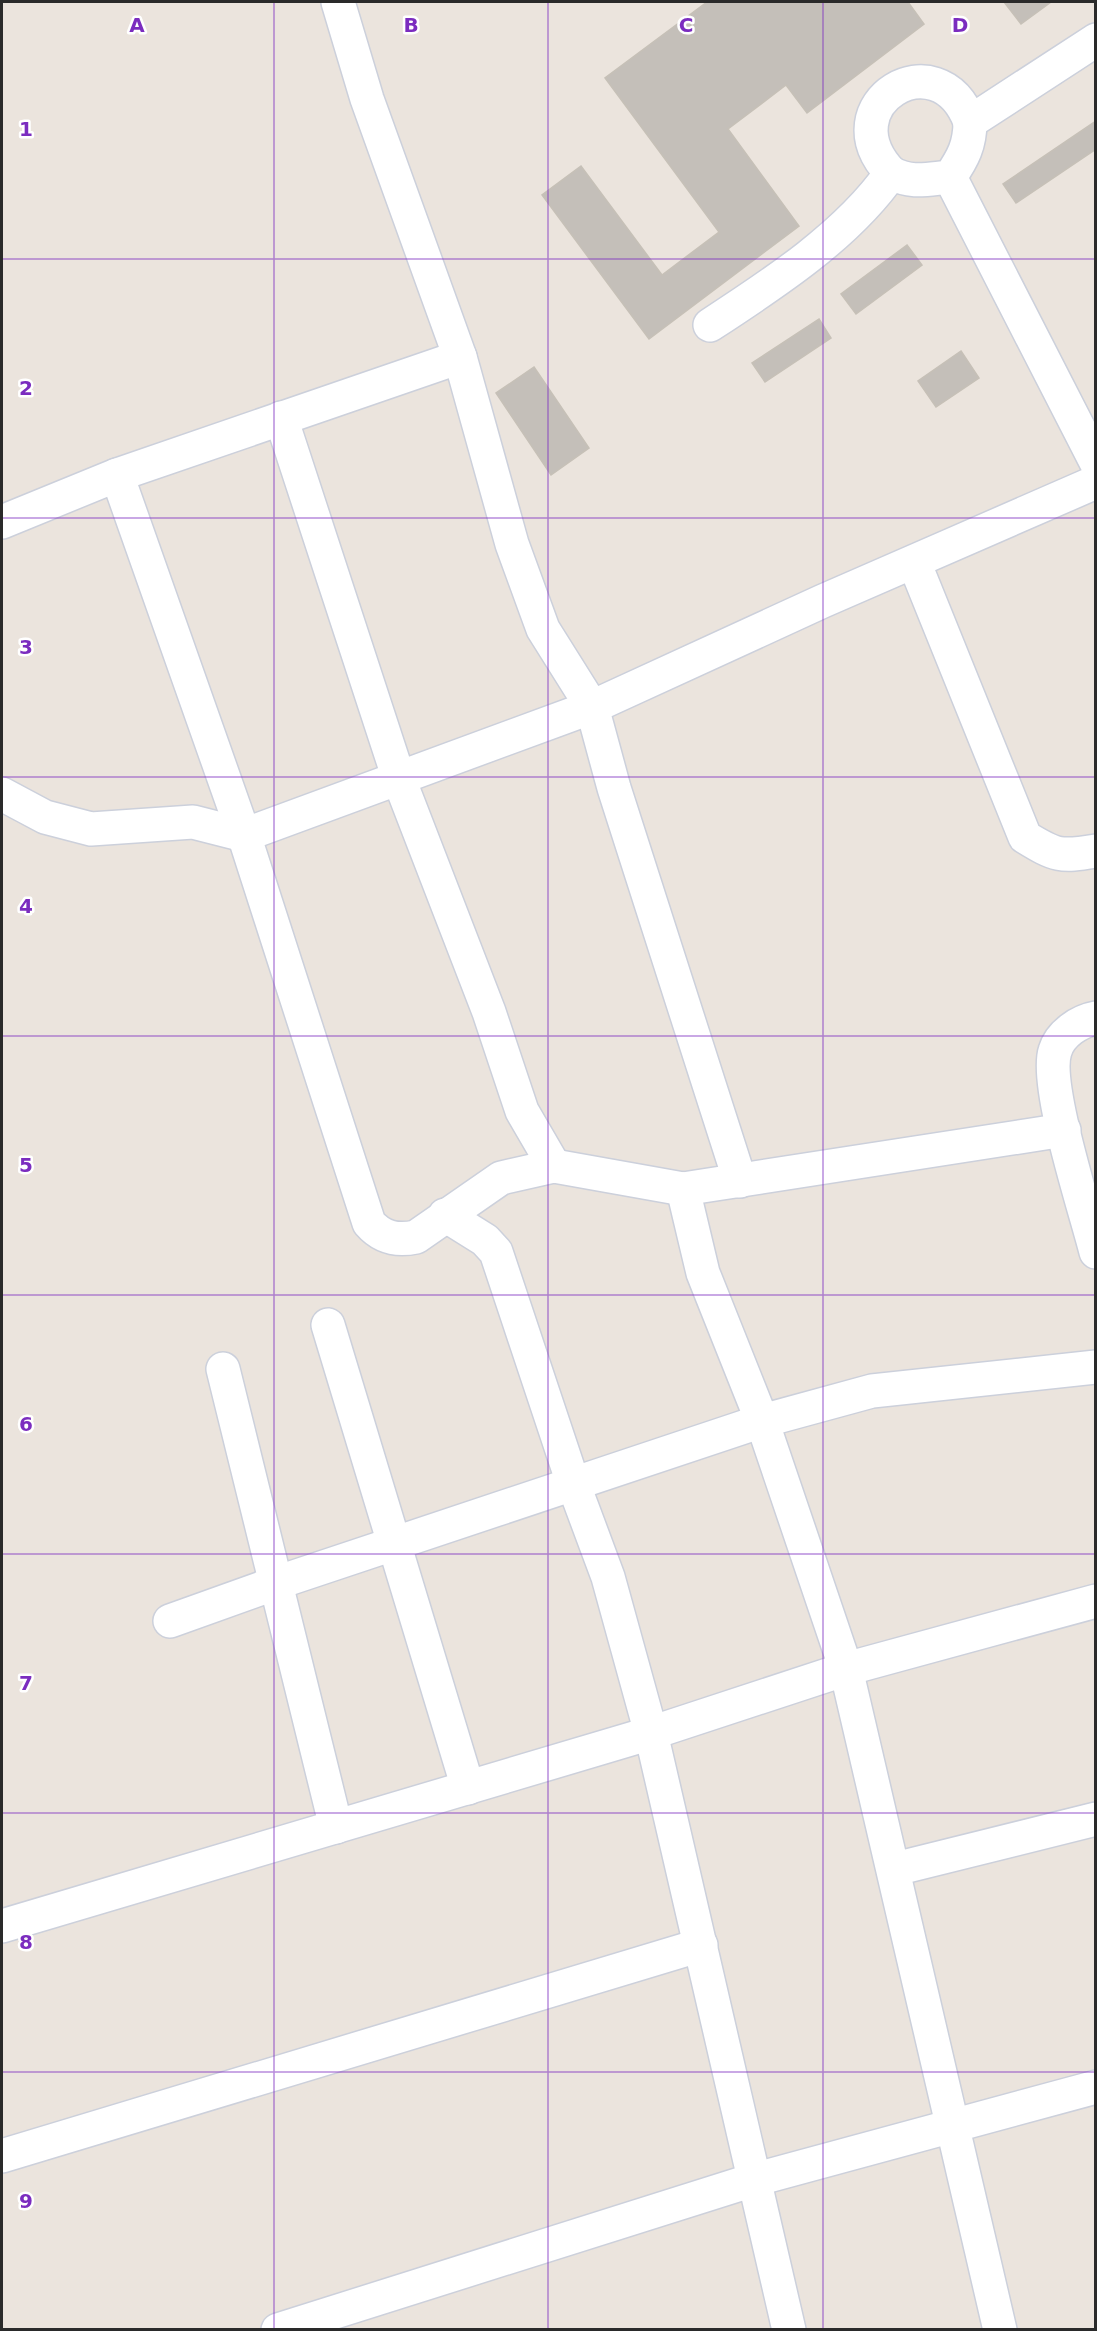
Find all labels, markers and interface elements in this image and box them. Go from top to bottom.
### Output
text: A [129,13,145,37]
text: B [403,13,419,37]
text: C [679,13,693,37]
text: D [952,13,968,37]
text: 1 [19,117,33,141]
text: 2 [19,376,33,400]
text: 3 [19,635,33,659]
text: 4 [19,894,33,918]
text: 5 [19,1153,33,1177]
text: 6 [19,1412,33,1436]
text: 7 [19,1671,33,1695]
text: 8 [19,1930,33,1954]
text: 9 [19,2189,33,2213]

